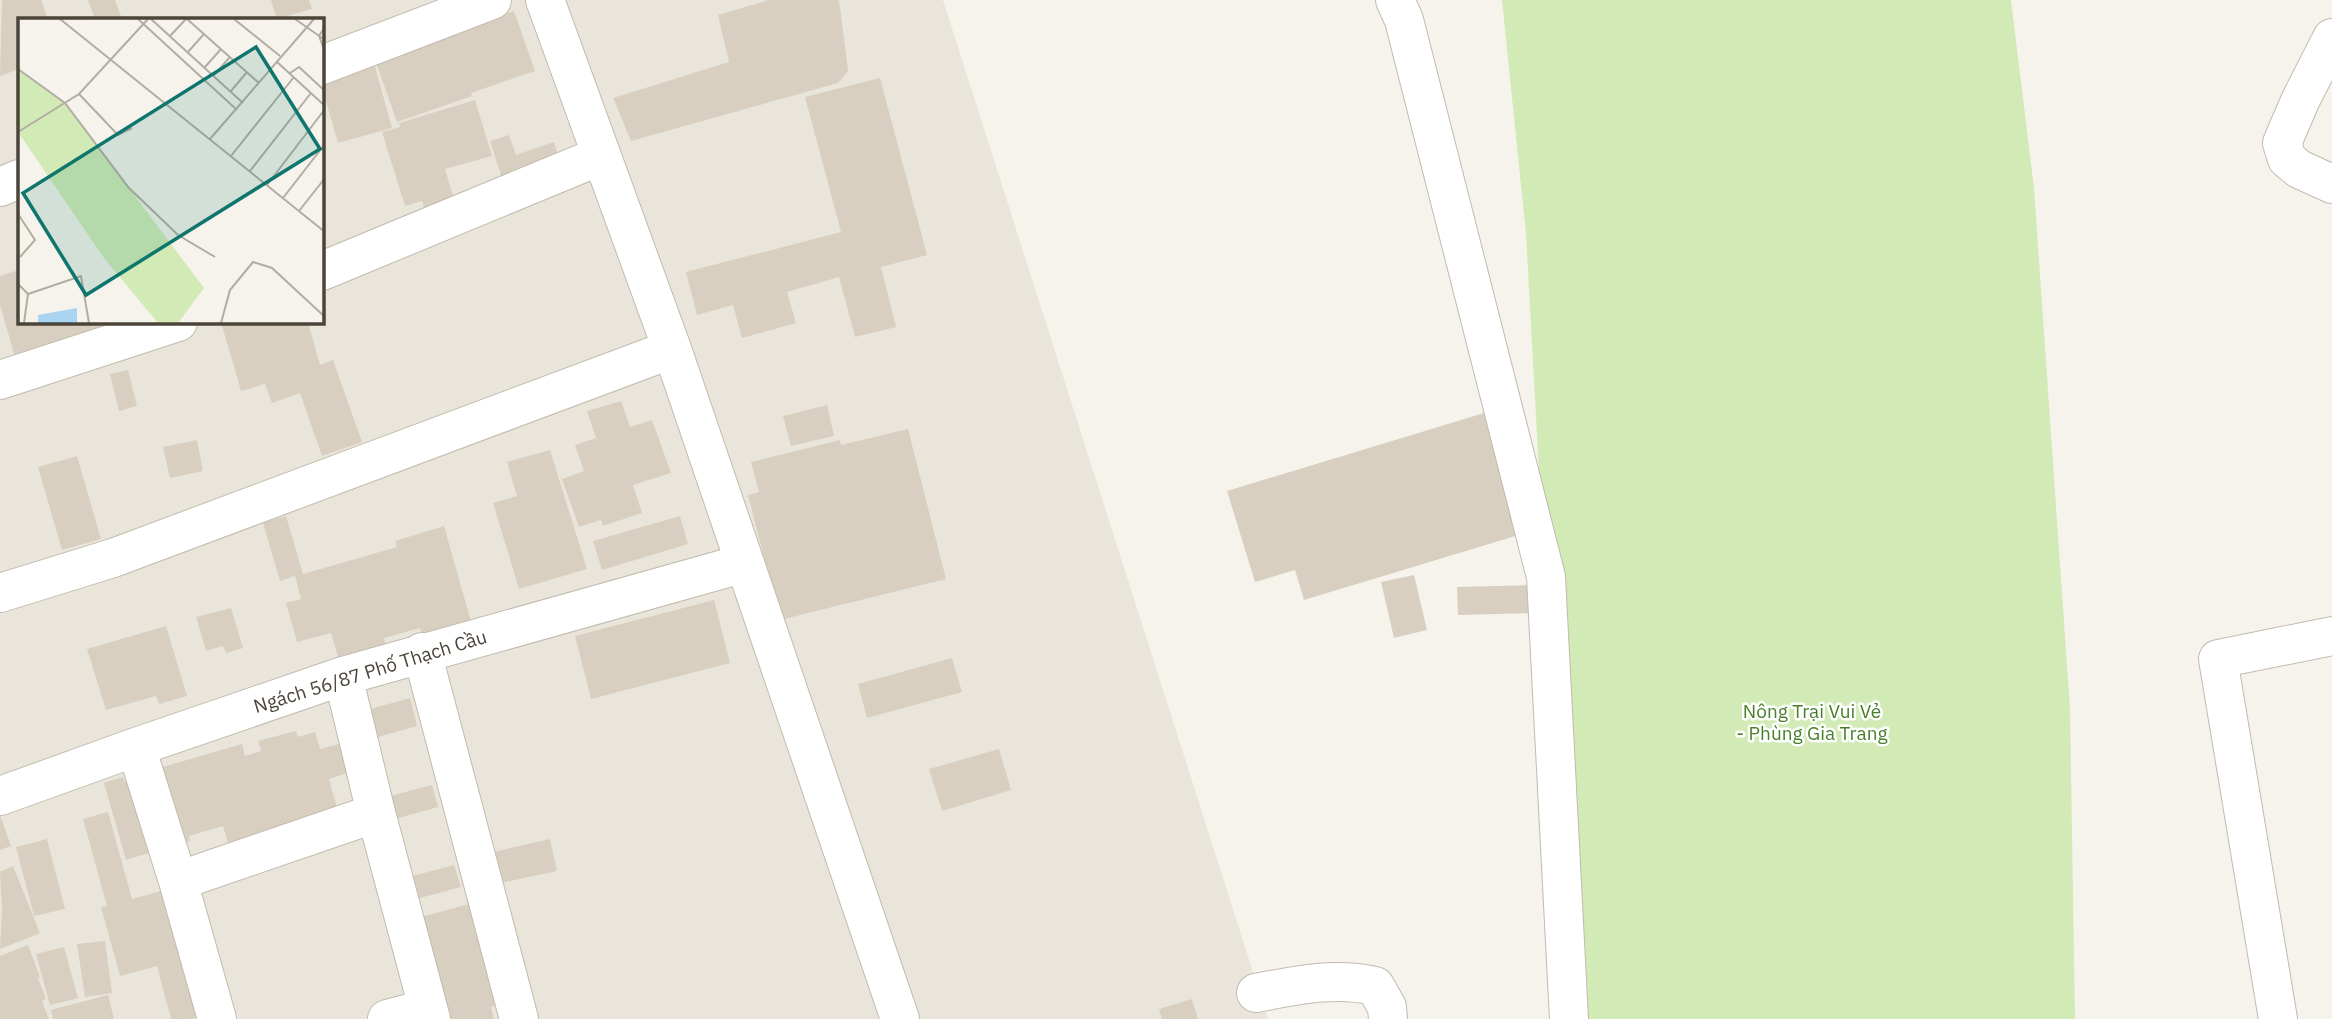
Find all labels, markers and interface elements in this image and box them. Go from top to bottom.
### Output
inset map [18,18,324,324]
street label: Ngách 56/87 Phố Thạch Cầu [251,624,489,718]
park label: Nông Trại Vui Vẻ - Phùng Gia Trang [1737,699,1887,745]

